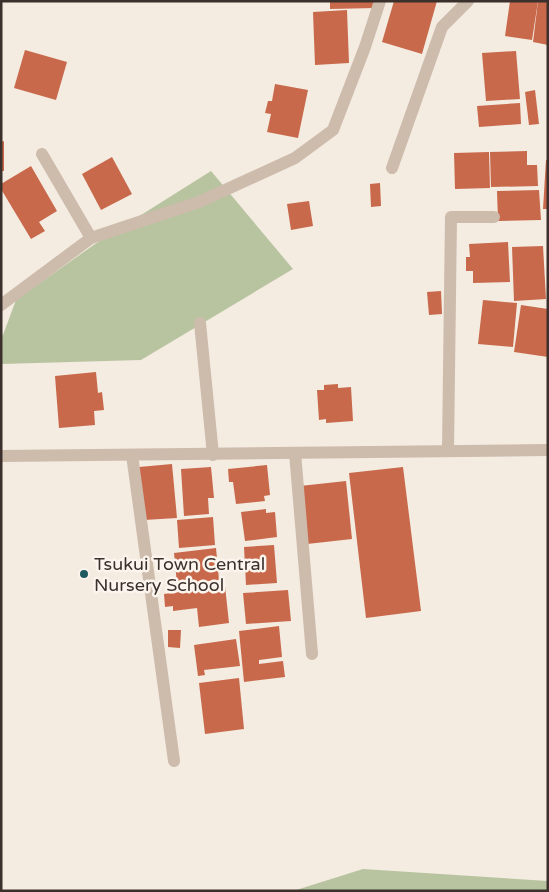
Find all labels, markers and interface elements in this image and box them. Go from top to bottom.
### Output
place label: Tsukui Town Central Nursery School [94,553,265,596]
marker: Tsukui Town Central Nursery School [78,568,90,580]

